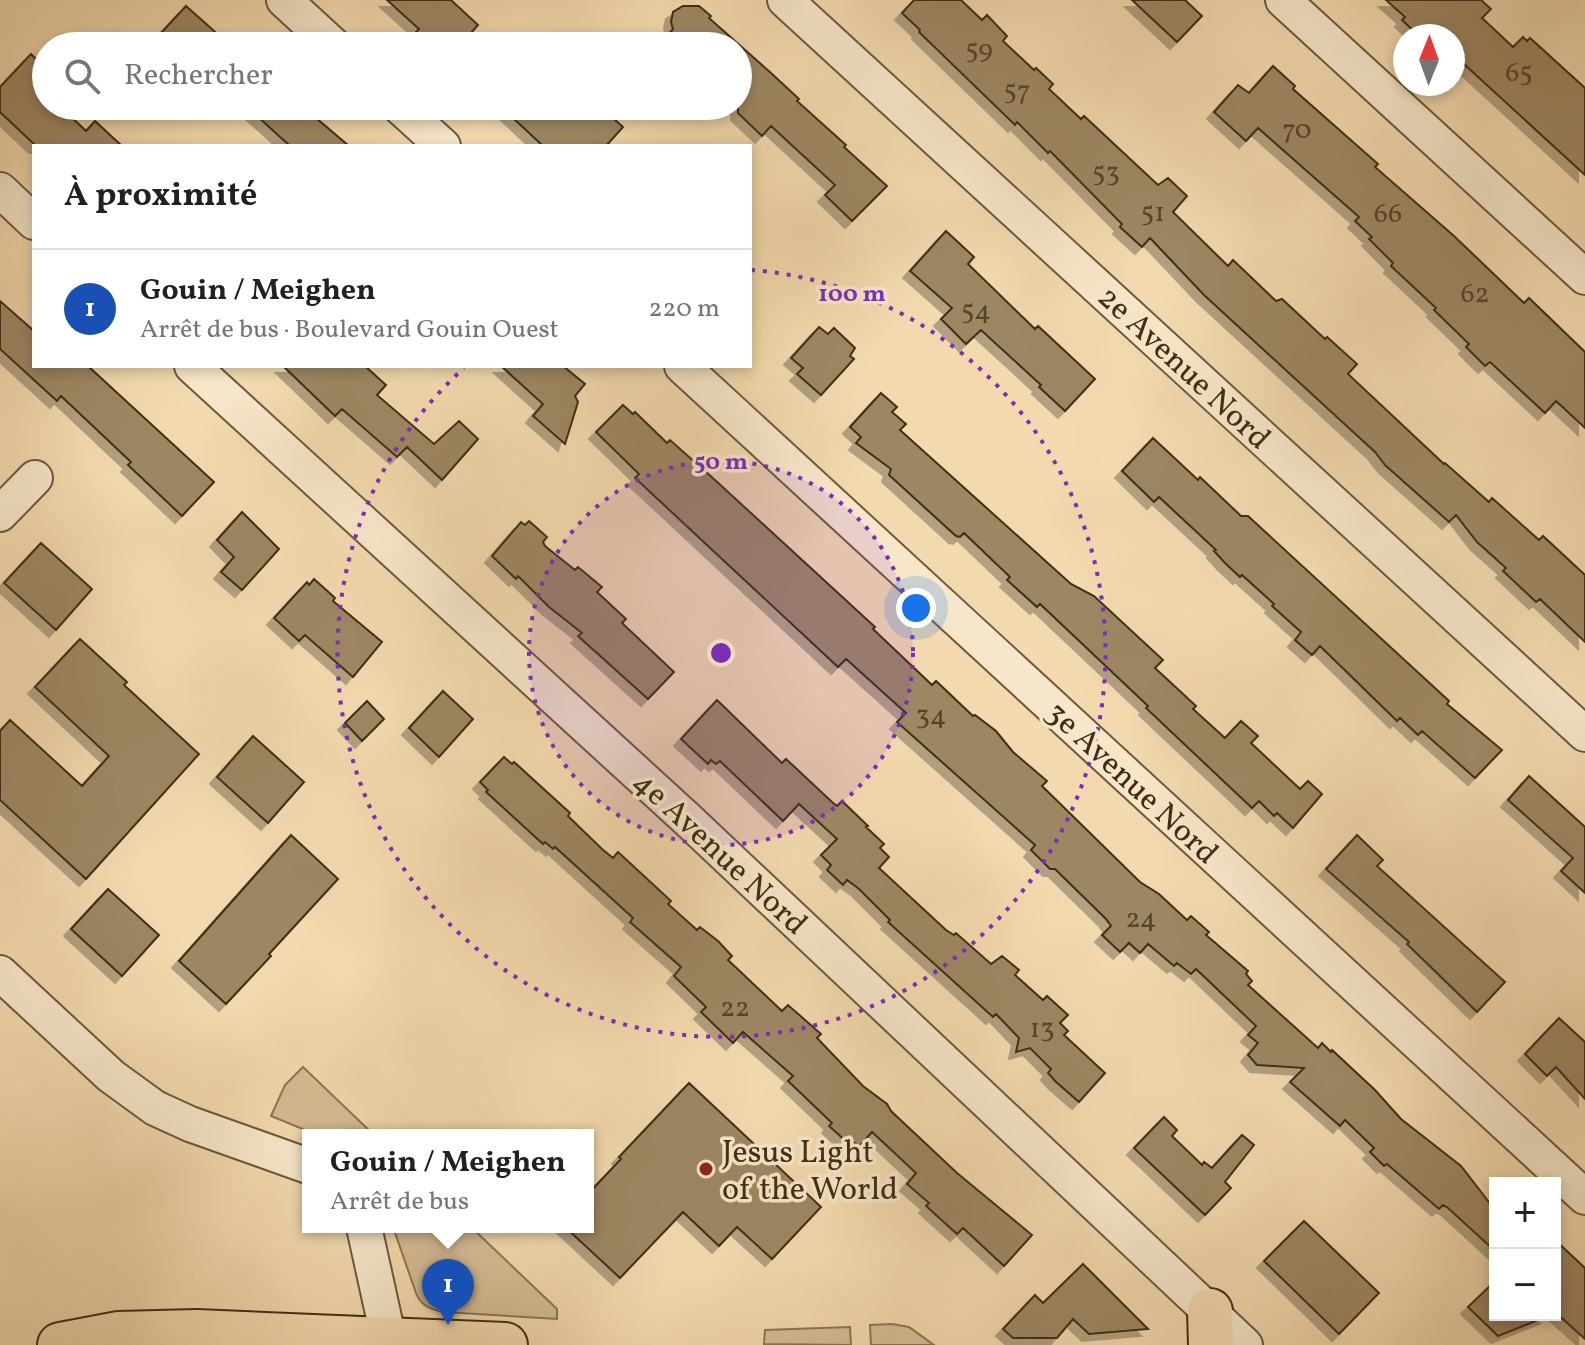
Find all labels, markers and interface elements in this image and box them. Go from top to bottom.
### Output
north arrow [1393,24,1465,96]
house number: 59 [965,31,993,70]
search box [32,32,752,120]
icon: search [60,54,104,98]
house number: 65 [1505,54,1533,93]
text: Rechercher [124,55,273,97]
house number: 57 [1003,72,1031,111]
house number: 70 [1282,111,1312,150]
house number: 53 [1092,154,1120,193]
text: À proximité [64,173,257,220]
house number: 51 [1141,194,1165,233]
house number: 66 [1374,195,1402,234]
text: Gouin / Meighen [140,270,376,312]
house number: 62 [1460,275,1490,314]
street label: 2e Avenue Nord [1087,277,1279,461]
text: 100 m [818,278,886,312]
text: 1 [85,291,95,327]
text: 220 m [648,291,720,327]
house number: 54 [961,292,991,331]
text: Arrêt de bus · Boulevard Gouin Ouest [140,312,559,348]
text: 50 m [694,446,748,480]
your location [896,588,936,628]
centre of rings [707,639,735,667]
street label: 3e Avenue Nord [1035,693,1227,876]
house number: 34 [915,697,947,736]
street label: 4e Avenue Nord [622,762,816,947]
house number: 24 [1126,900,1156,939]
house number: 22 [720,989,750,1028]
house number: 13 [1029,1010,1055,1049]
popup [302,1129,594,1233]
place label: Jesus Light of the World [722,1132,898,1213]
text: Gouin / Meighen [330,1142,566,1184]
marker: Jesus Light of the World [697,1160,715,1178]
map controls [1489,1177,1561,1321]
button: + [1489,1177,1561,1249]
text: Arrêt de bus [330,1184,469,1220]
button: − [1489,1249,1561,1321]
pin: 1 [422,1259,474,1325]

